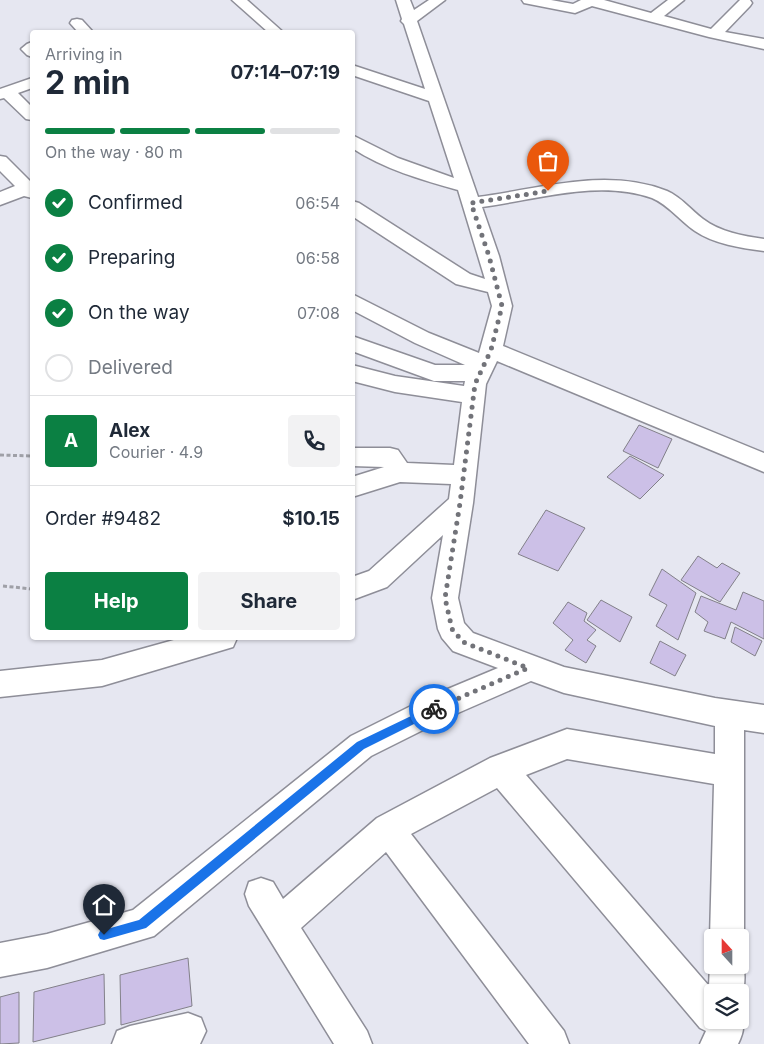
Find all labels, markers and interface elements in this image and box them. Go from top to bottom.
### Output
text: Arriving in [45,44,122,64]
text: 07:14–07:19 [231,61,340,84]
text: 2 min [45,63,131,102]
pin [527,140,569,191]
text: On the way · 80 m [45,142,183,162]
icon: bag [534,147,562,175]
icon: check [45,189,73,217]
text: Confirmed [88,191,183,214]
text: 06:54 [295,193,340,213]
icon: check [45,244,73,272]
text: Preparing [88,246,175,269]
text: 06:58 [296,248,340,268]
icon: check [45,299,73,327]
text: On the way [88,301,190,324]
text: 07:08 [297,303,340,323]
text: Delivered [88,356,173,379]
button: phone [288,415,340,467]
text: Alex [109,419,150,442]
text: A [64,429,78,452]
text: Courier · 4.9 [109,442,203,462]
text: Order #9482 [45,507,161,530]
text: $10.15 [282,507,340,530]
button: Help [45,572,188,630]
button: Share [198,572,340,630]
courier [409,684,459,734]
icon: bike [420,695,448,723]
pin [83,884,125,935]
icon: home [90,891,118,919]
north arrow [704,929,749,974]
map controls [704,929,749,1029]
button: layers [704,984,749,1029]

